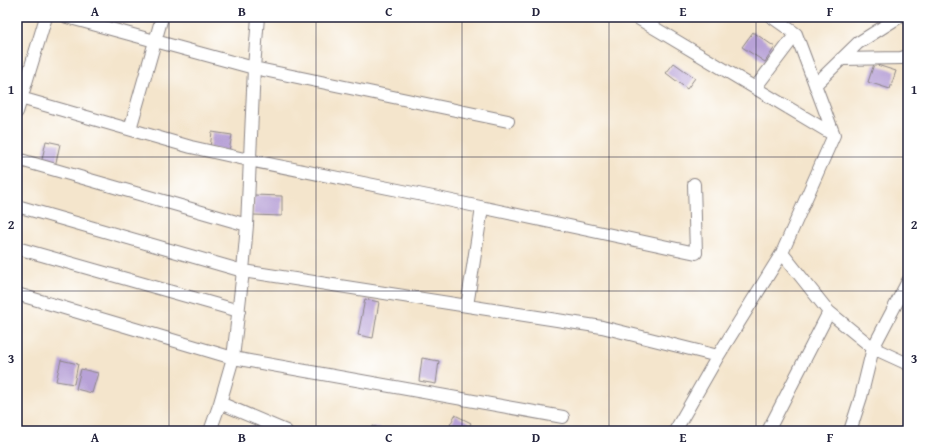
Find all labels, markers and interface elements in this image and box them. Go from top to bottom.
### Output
text: A [91,2,100,21]
text: B [238,2,246,21]
text: C [385,2,393,21]
text: D [532,2,540,21]
text: E [680,2,687,21]
text: F [827,2,834,21]
text: 1 [8,80,14,99]
text: 1 [911,80,917,99]
text: 2 [8,215,15,234]
text: 2 [911,215,918,234]
text: 3 [8,349,14,368]
text: 3 [911,349,917,368]
text: A [91,428,100,447]
text: B [238,428,246,447]
text: C [385,428,393,447]
text: D [532,428,540,447]
text: E [680,428,687,447]
text: F [827,428,834,447]

